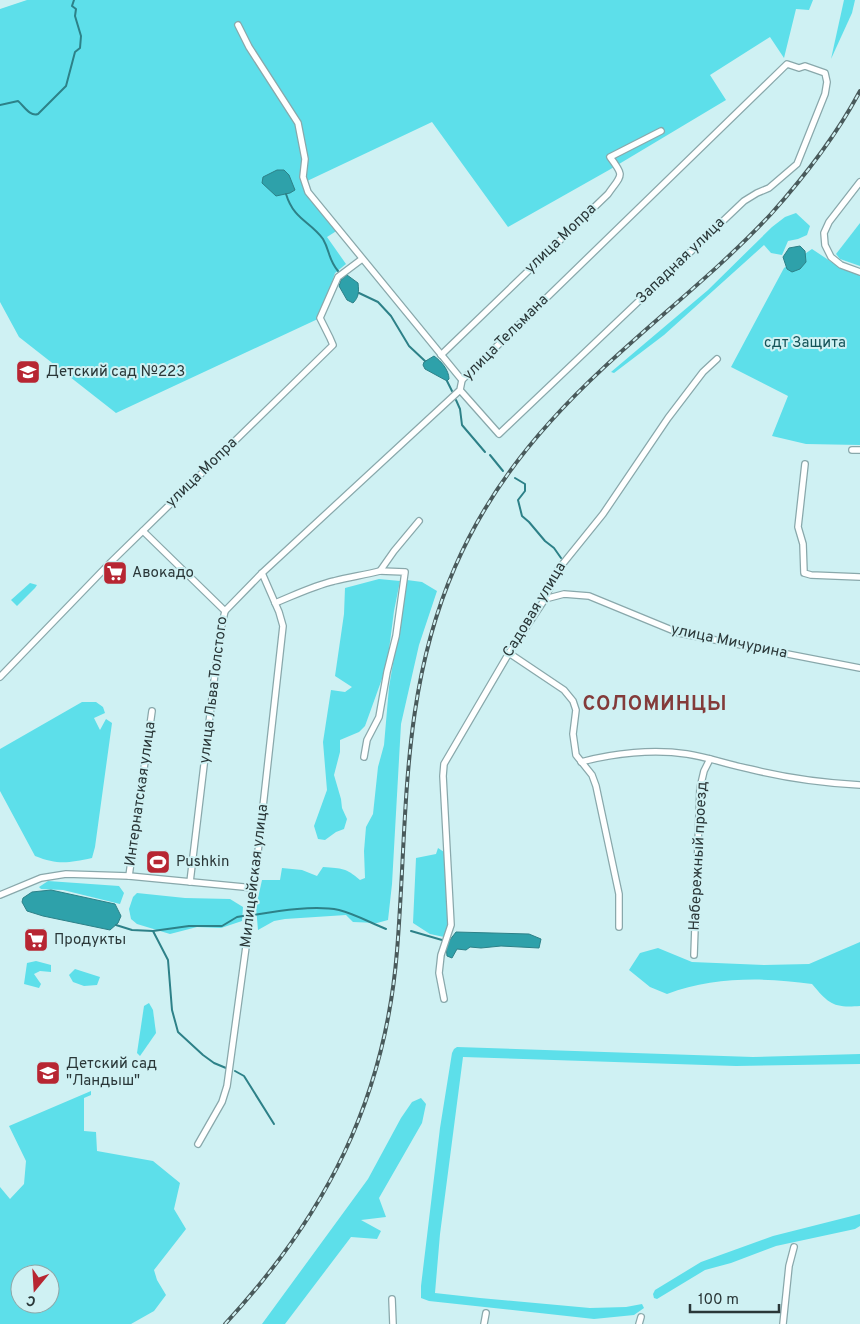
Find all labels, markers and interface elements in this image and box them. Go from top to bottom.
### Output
street label: улица Мопра [521,200,601,278]
street label: Западная улица [633,214,729,308]
street label: улица Тельмана [459,291,553,385]
park label: сдт Защита [764,334,846,353]
school or university icon: Детский сад №223 [15,359,41,385]
place label: Детский сад №223 [46,363,185,382]
street label: улица Мопра [162,434,242,512]
street label: Садовая улица [499,559,571,661]
supermarket icon: Авокадо [102,560,128,586]
place label: Авокадо [132,564,194,583]
street label: улица Льва Толстого [196,615,232,765]
street label: улица Мичурина [669,620,789,664]
district label: СОЛОМИНЦЫ [582,692,728,718]
street label: Интернатская улица [121,720,161,868]
street label: Набережный проезд [686,781,712,931]
street label: Милицейская улица [237,803,273,949]
sports icon: Pushkin [145,849,171,875]
place label: Pushkin [176,853,229,872]
supermarket icon: Продукты [23,927,49,953]
place label: Продукты [54,931,126,950]
place label: Детский сад "Ландыш" [66,1055,157,1091]
school or university icon: Детский сад "Ландыш" [35,1060,61,1086]
north arrow [10,1264,60,1314]
scale bar [690,1282,779,1314]
text: С [25,1290,38,1309]
text: 100 m [698,1291,739,1310]

